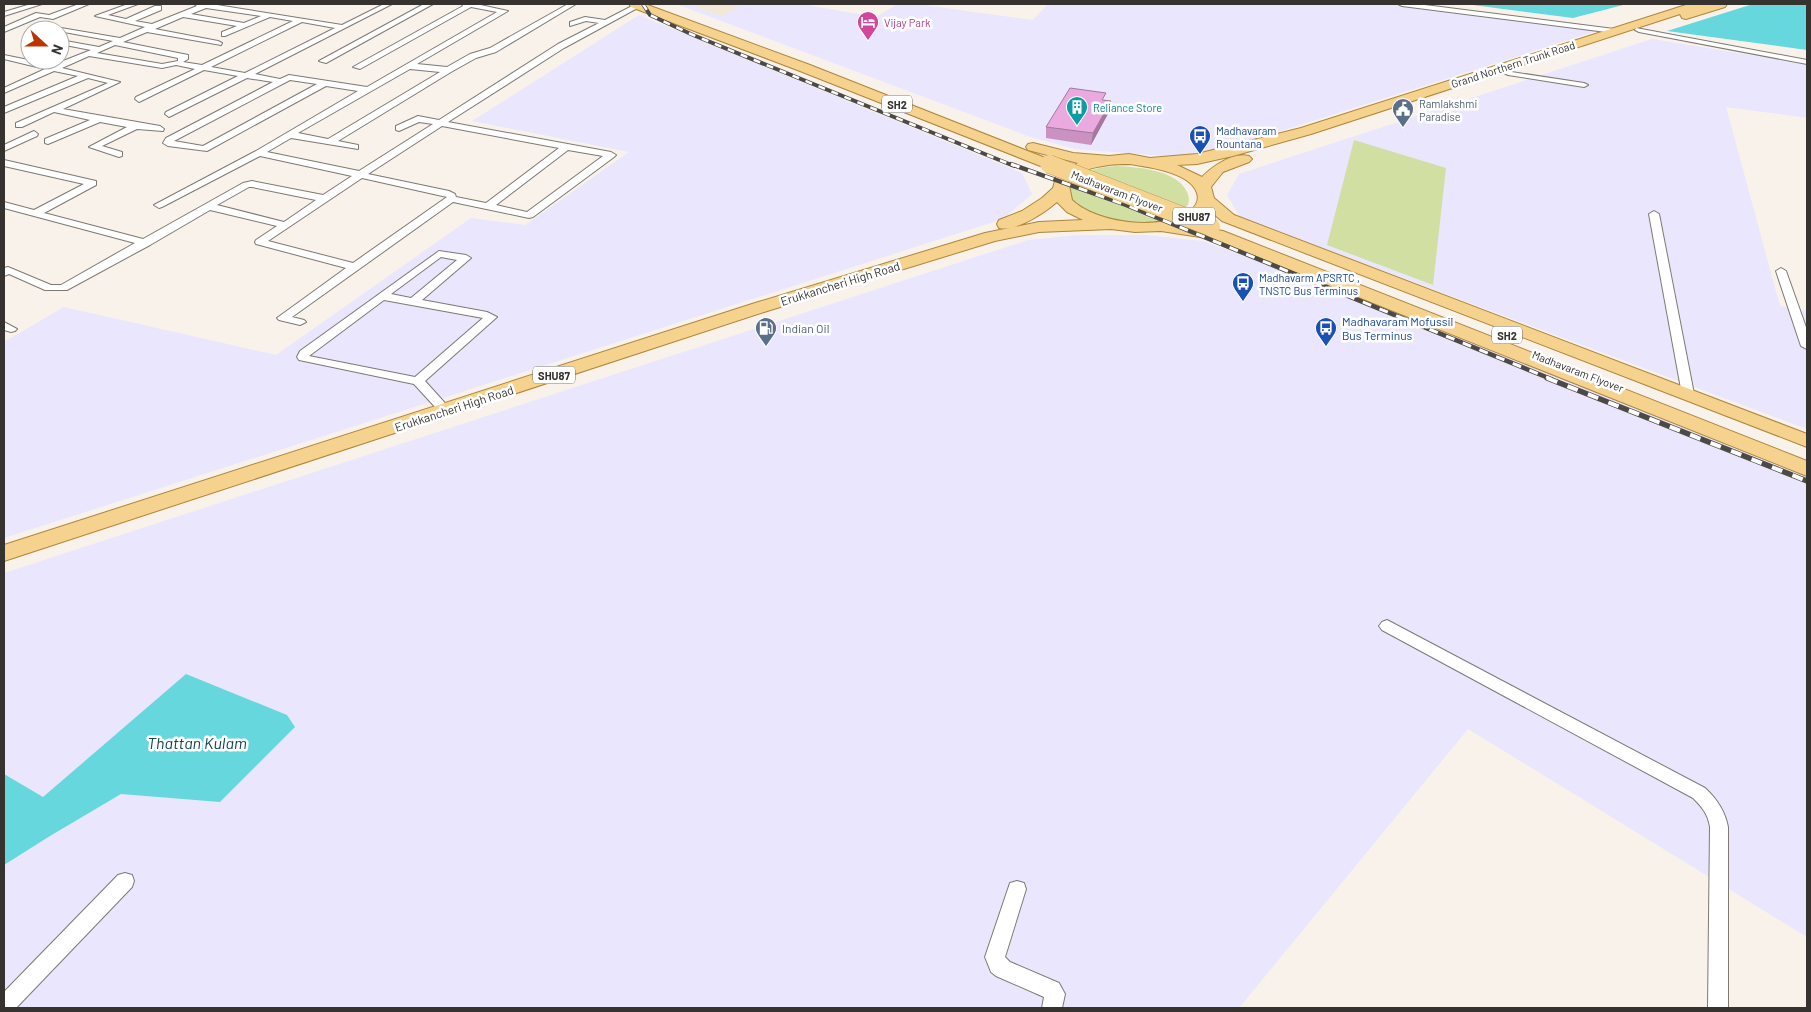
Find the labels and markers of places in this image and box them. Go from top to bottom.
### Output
hotel icon: Vijay Park [856,10,880,41]
place label: Vijay Park [884,16,931,29]
building icon: Reliance Store [1065,95,1089,126]
public building icon: Ramlakshmi Paradise [1391,97,1415,128]
place label: Ramlakshmi Paradise [1419,97,1477,123]
place label: Reliance Store [1093,101,1162,114]
bus stop icon: Madhavaram Rountana [1188,124,1212,155]
place label: Madhavaram Rountana [1216,124,1276,150]
bus stop icon: Madhavarm APSRTC , TNSTC Bus Terminus [1231,271,1255,302]
place label: Madhavarm APSRTC , TNSTC Bus Terminus [1259,271,1360,297]
place label: Madhavaram Mofussil Bus Terminus [1342,314,1453,342]
fuel station icon: Indian Oil [754,316,778,347]
bus stop icon: Madhavaram Mofussil Bus Terminus [1314,316,1338,347]
place label: Indian Oil [782,321,829,335]

